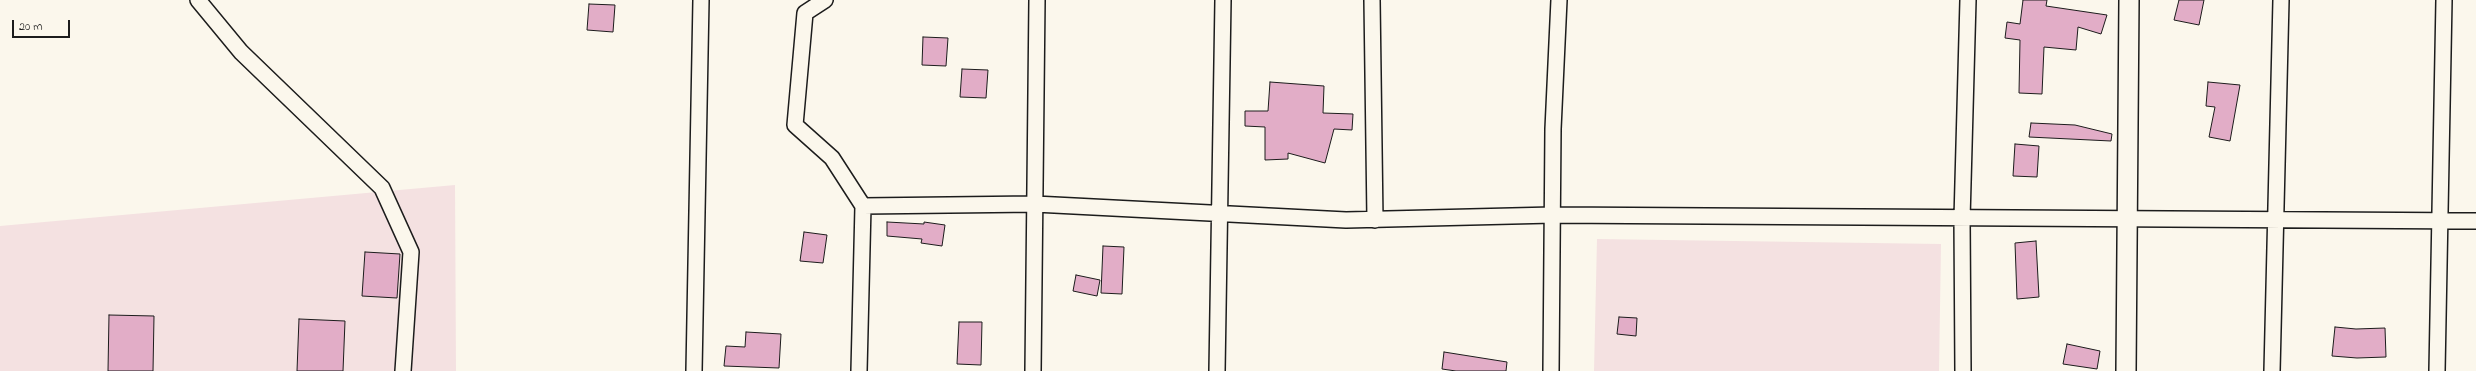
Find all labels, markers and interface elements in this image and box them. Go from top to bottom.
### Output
scale bar [14,12,72,38]
text: 20 m [19,18,42,36]

